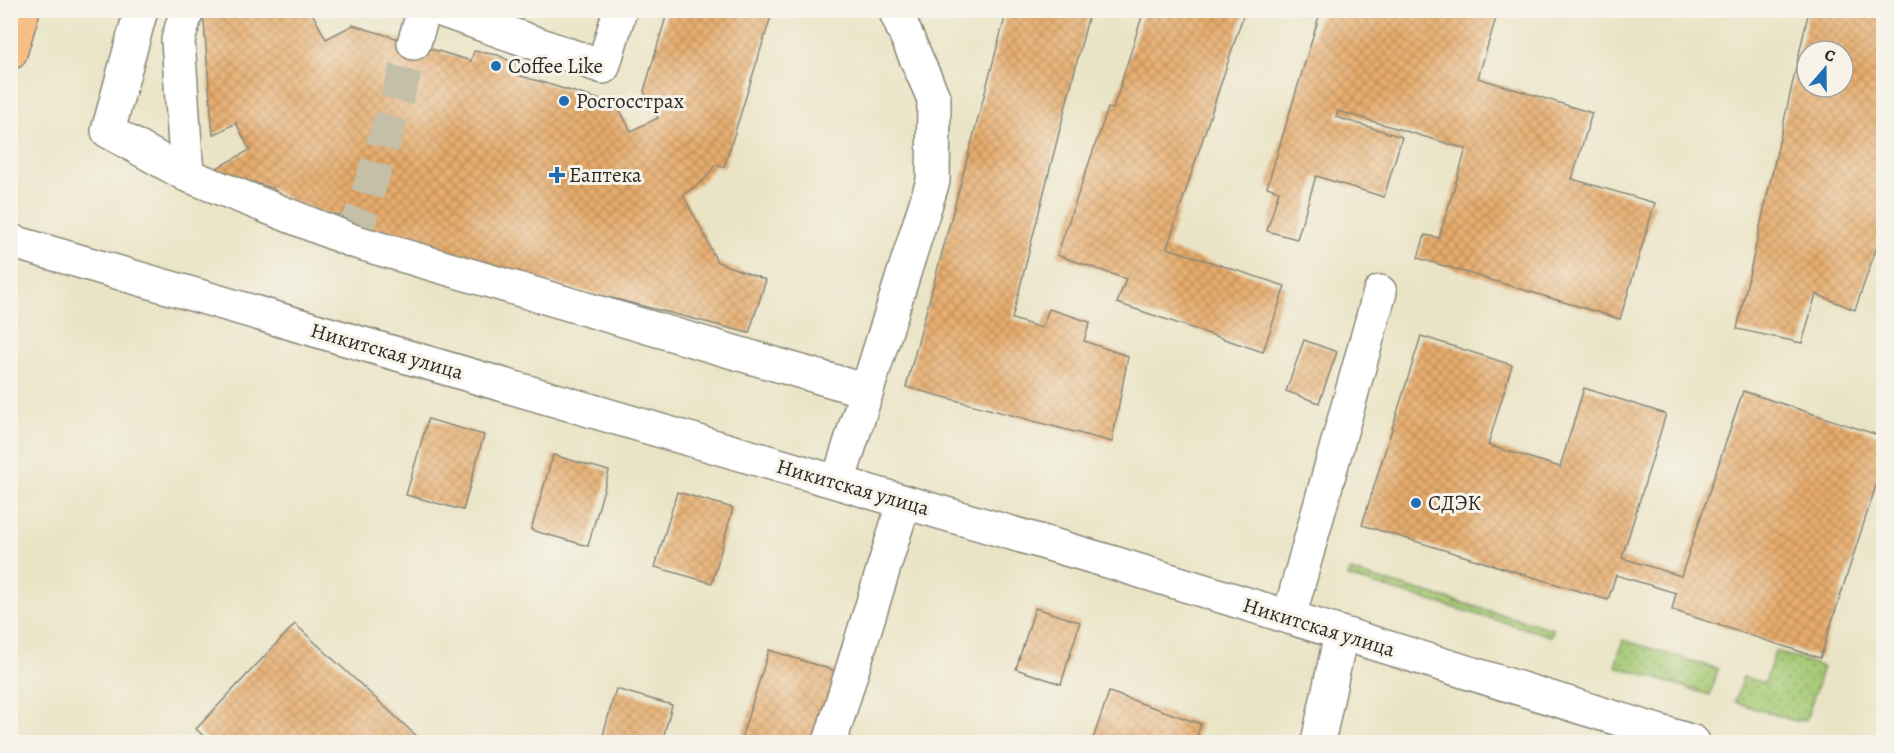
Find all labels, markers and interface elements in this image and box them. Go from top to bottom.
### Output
north arrow [1795,39,1855,99]
text: С [1821,44,1838,68]
place label: Coffee Like [508,52,603,80]
marker: Coffee Like [489,59,503,73]
place label: Росгосстрах [576,87,685,115]
marker: Росгосстрах [557,94,571,108]
place label: Еаптека [569,161,642,189]
marker: Еаптека [550,168,564,182]
street label: Никитская улица [307,316,467,386]
street label: Никитская улица [773,452,933,522]
place label: СДЭК [1428,489,1482,517]
marker: СДЭК [1409,496,1423,510]
street label: Никитская улица [1240,591,1399,664]

